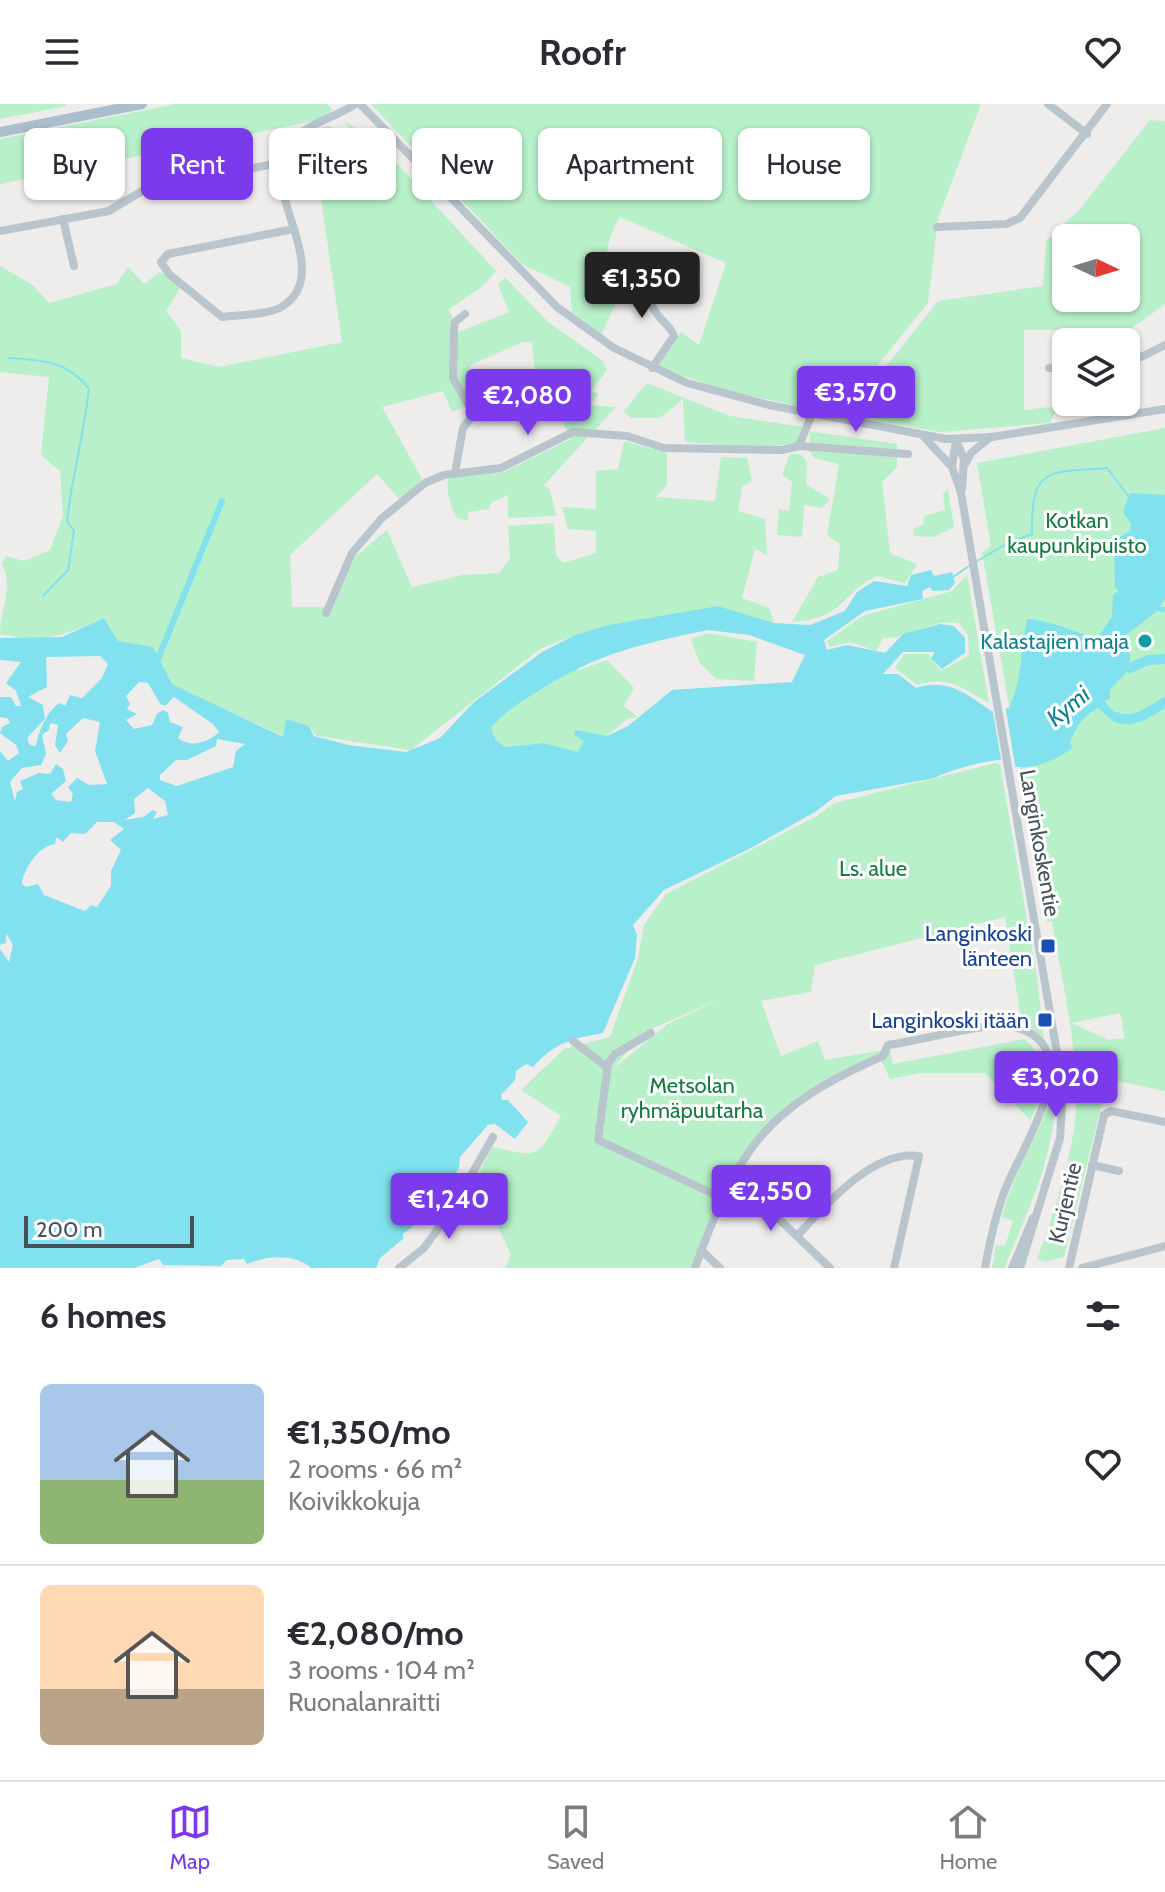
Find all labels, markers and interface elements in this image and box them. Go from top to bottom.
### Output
icon: menu [40,30,84,74]
text: Roofr [539,30,626,74]
icon: heart [1081,30,1125,74]
chip: Buy [24,128,125,200]
chip: Rent [141,128,253,200]
chip: Filters [269,128,396,200]
chip: New [412,128,522,200]
chip: Apartment [538,128,722,200]
chip: House [738,128,870,200]
north arrow [1052,224,1140,312]
map controls [1052,224,1140,416]
pin: €1,350 [577,252,707,320]
text: €1,350 [603,262,681,294]
button: layers [1052,328,1140,416]
pin: €3,570 [791,366,921,434]
pin: €2,080 [463,369,593,437]
text: €3,570 [815,376,897,408]
text: €2,080 [484,379,572,411]
park label: Kotkan kaupunkipuisto [1007,507,1147,559]
place label: Kalastajien maja [980,628,1129,655]
marker: Kalastajien maja [1136,632,1154,650]
water label: Kymi [1040,679,1096,732]
street label: Langinkoskentie [1014,767,1066,919]
park label: Ls. alue [839,855,907,882]
place label: Langinkoski länteen [925,920,1032,972]
marker: Langinkoski länteen [1039,937,1057,955]
place label: Langinkoski itään [871,1007,1029,1034]
marker: Langinkoski itään [1036,1011,1054,1029]
pin: €3,020 [991,1051,1121,1119]
text: €3,020 [1013,1061,1099,1093]
park label: Metsolan ryhmäpuutarha [621,1072,764,1124]
street label: Kurjentie [1043,1160,1087,1246]
pin: €2,550 [706,1165,836,1233]
pin: €1,240 [384,1173,514,1241]
text: €2,550 [730,1175,812,1207]
text: €1,240 [409,1183,489,1215]
scale bar [24,1212,194,1248]
text: 200 m [36,1216,102,1243]
icon: filters [1081,1294,1125,1338]
text: 6 homes [40,1295,166,1337]
text: €1,350/mo [288,1411,451,1453]
icon: home [104,1416,200,1512]
icon: heart [1081,1442,1125,1486]
text: 2 rooms · 66 m² [288,1453,462,1485]
text: Koivikkokuja [288,1485,420,1517]
text: €2,080/mo [288,1612,464,1654]
icon: home [104,1617,200,1713]
icon: heart [1081,1643,1125,1687]
text: 3 rooms · 104 m² [288,1654,475,1686]
text: Ruonalanraitti [288,1686,441,1718]
tab: Map [168,1800,212,1875]
tab: Saved [547,1800,604,1875]
tab: Home [939,1800,997,1875]

